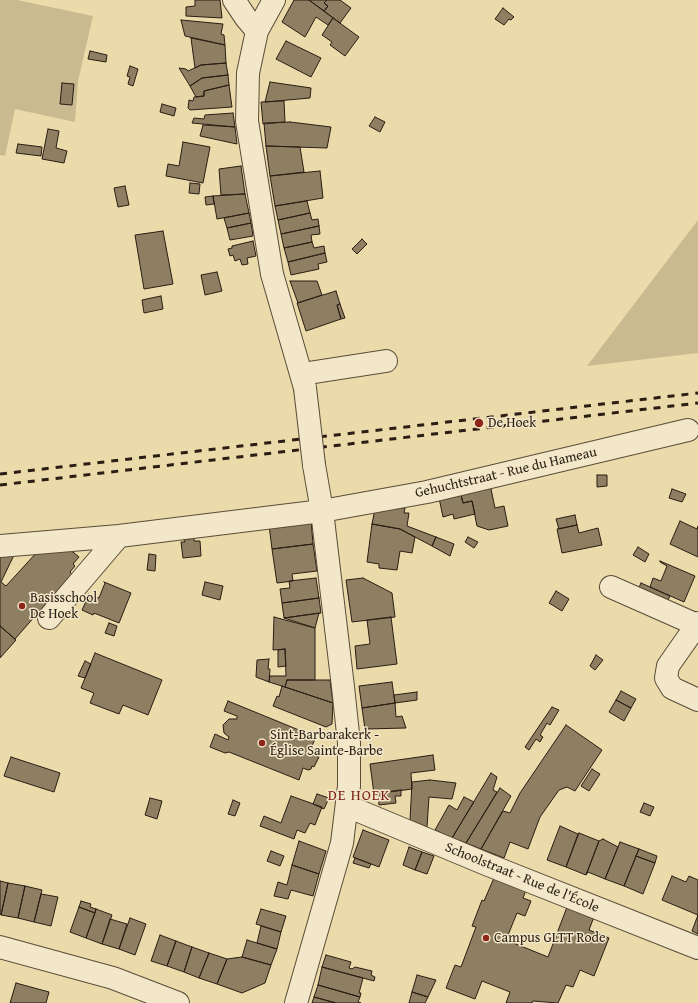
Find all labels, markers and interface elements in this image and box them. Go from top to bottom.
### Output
place label: De Hoek [488,415,536,431]
marker: De Hoek [473,417,485,429]
street label: Gehuchtstraat - Rue du Hameau [414,444,598,502]
place label: Basisschool De Hoek [30,590,97,622]
marker: Basisschool De Hoek [17,601,27,611]
place label: Sint-Barbarakerk - Église Sainte-Barbe [270,727,383,760]
marker: Sint-Barbarakerk - Église Sainte-Barbe [257,738,267,748]
district label: DE HOEK [328,787,390,805]
street label: Schoolstraat - Rue de l'École [442,839,602,917]
place label: Campus GLTT Rode [494,930,606,946]
marker: Campus GLTT Rode [481,933,491,943]

